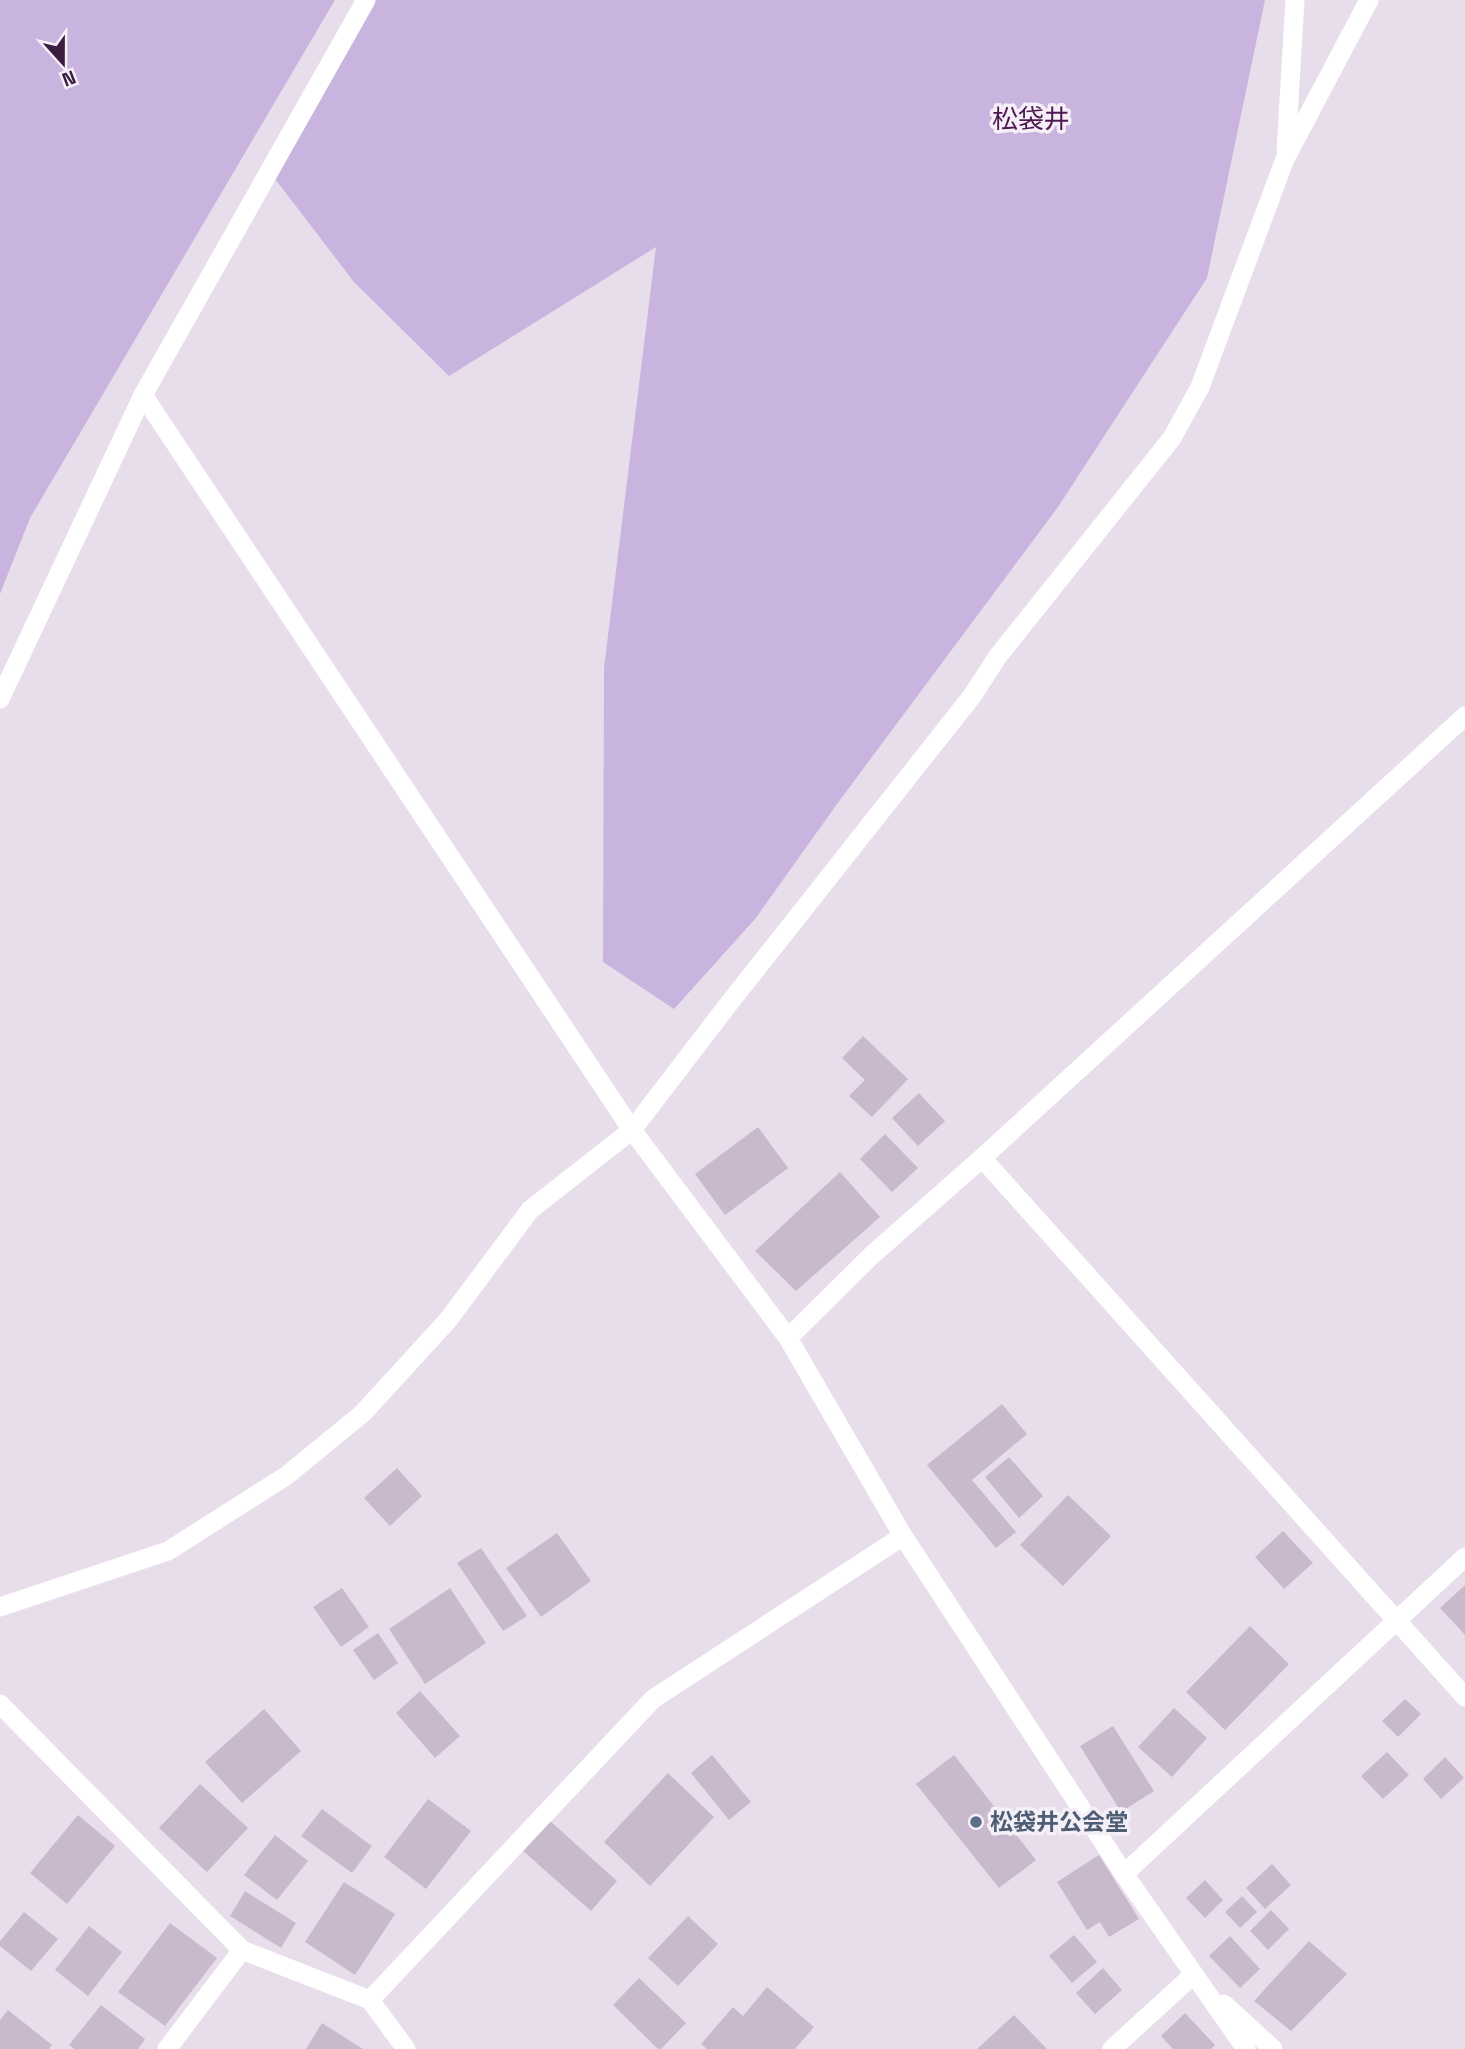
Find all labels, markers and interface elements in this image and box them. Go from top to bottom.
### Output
north arrow [28,28,98,98]
text: N [58,64,79,92]
district label: 松袋井 [992,102,1070,136]
place label: 松袋井公会堂 [990,1807,1128,1837]
marker: 松袋井公会堂 [968,1814,984,1830]

